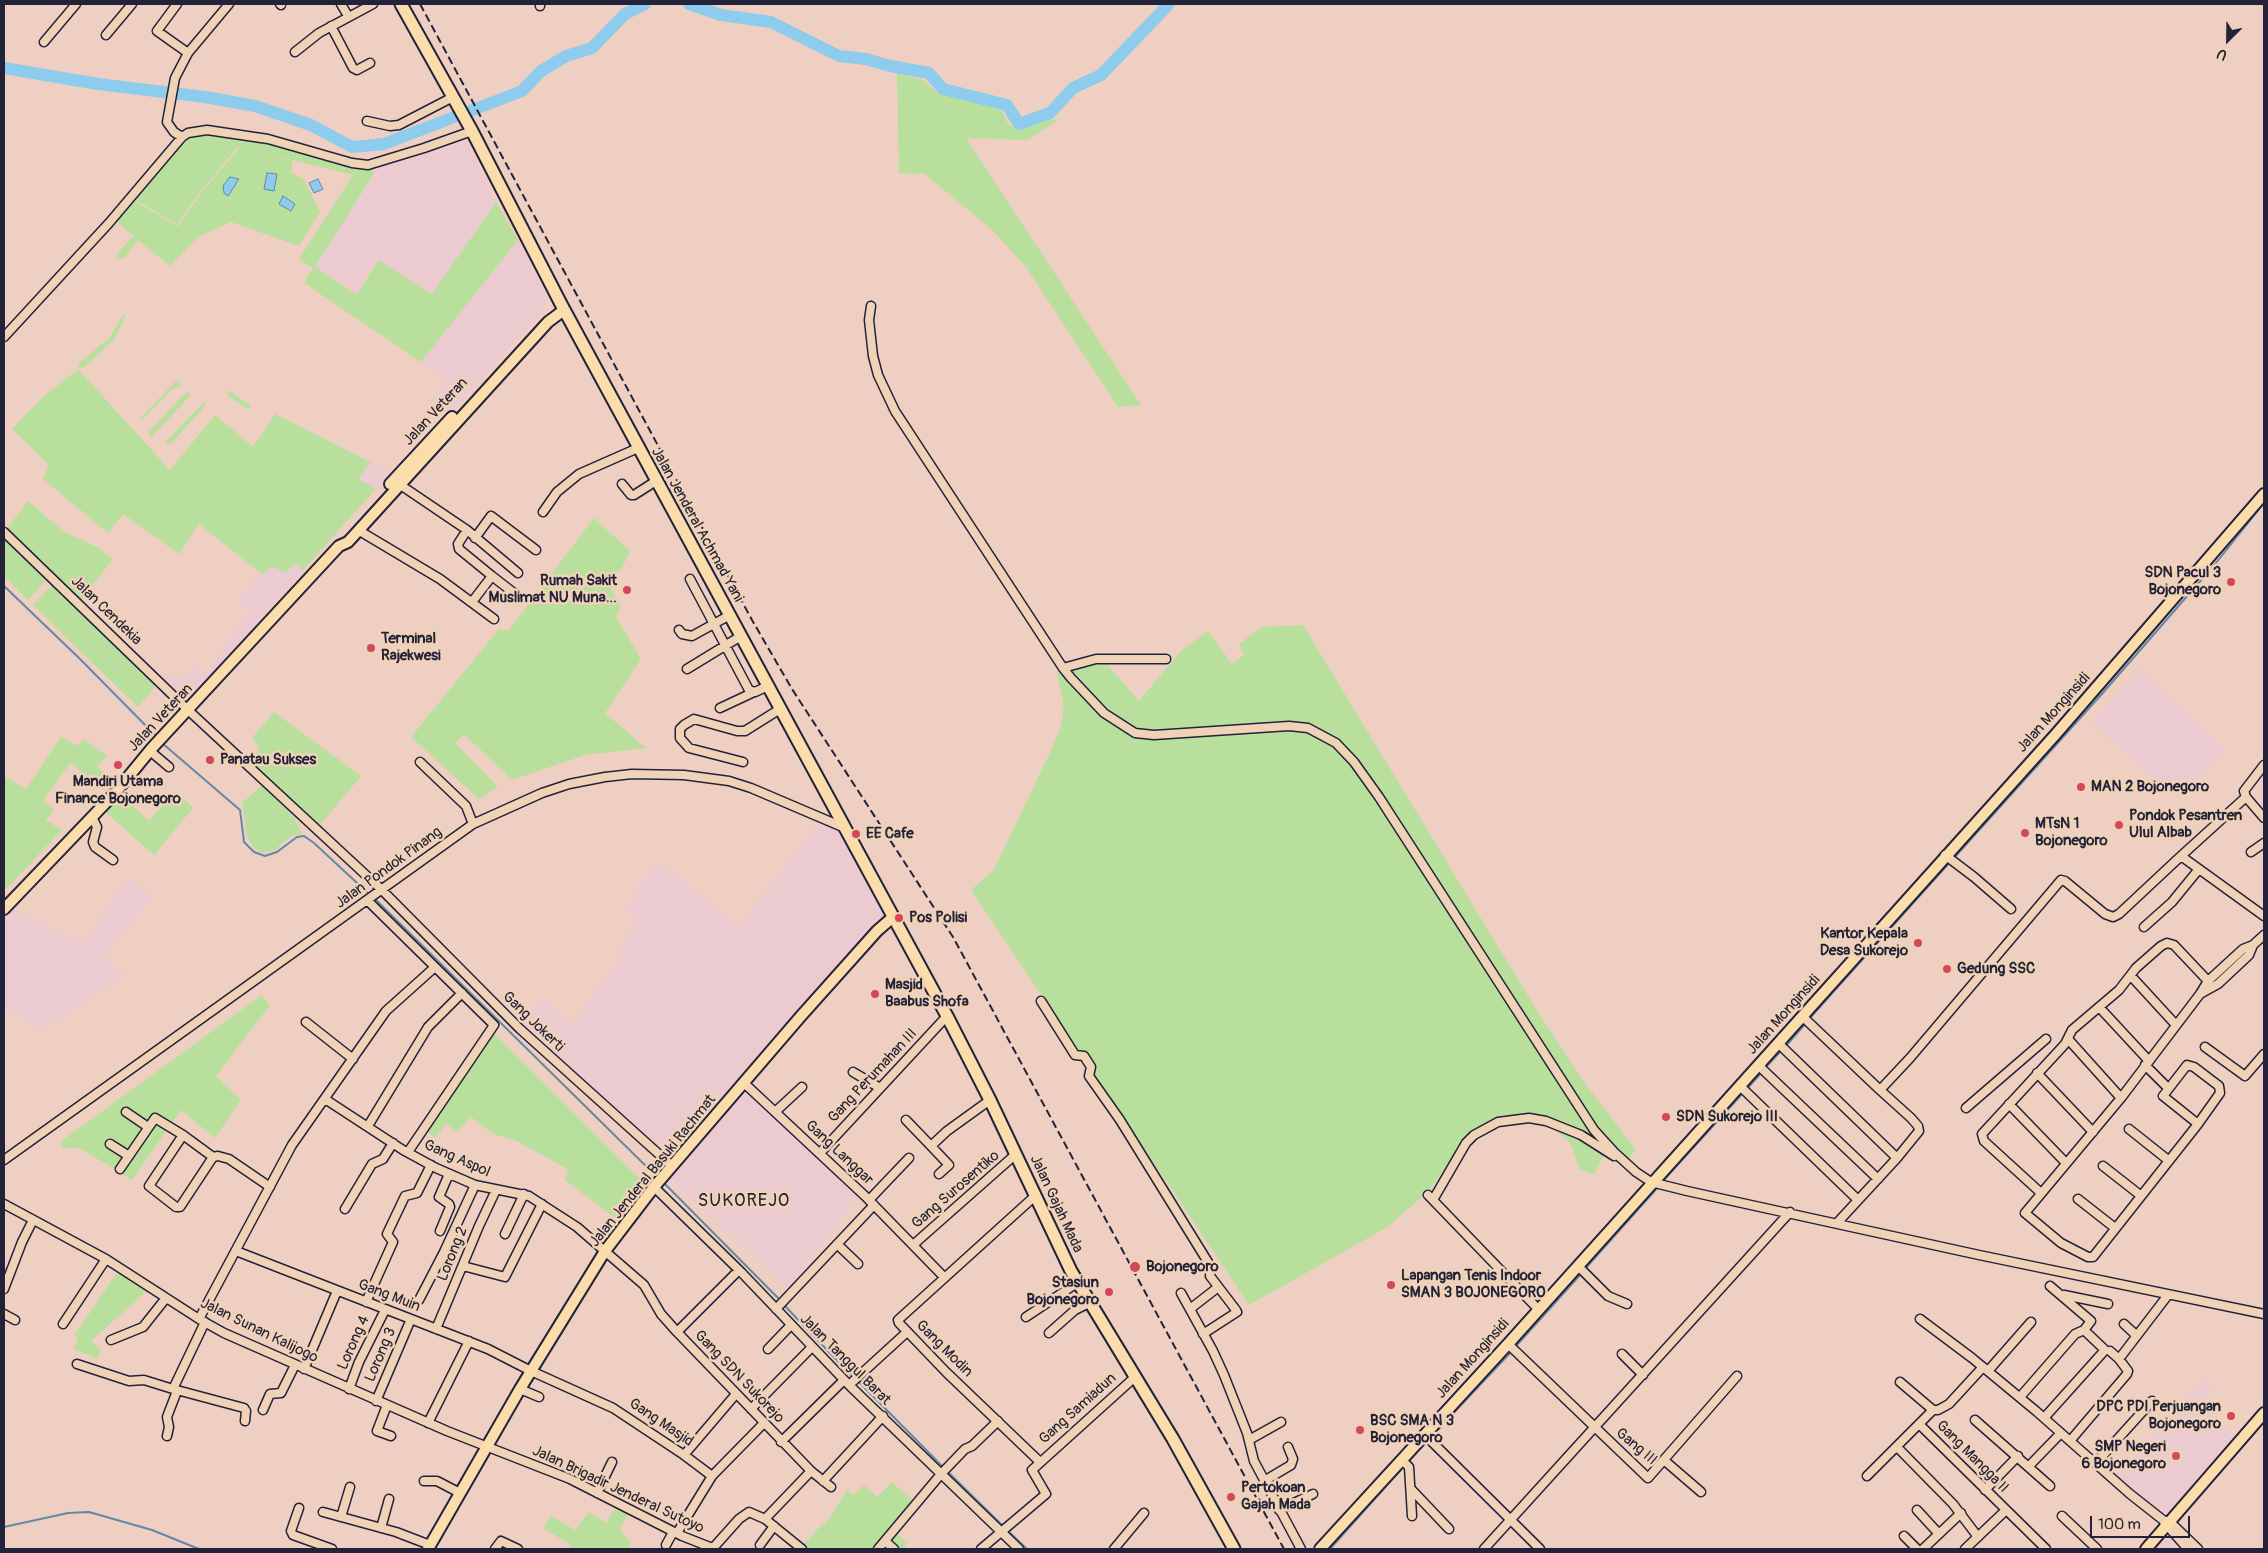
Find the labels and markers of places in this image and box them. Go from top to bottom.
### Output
place label: SDN Pacul 3 Bojonegoro [2144,564,2221,599]
place label: Rumah Sakit Muslimat NU Muna… [489,572,617,607]
marker: SDN Pacul 3 Bojonegoro [2225,576,2237,588]
marker: Rumah Sakit Muslimat NU Muna… [621,584,633,596]
place label: Terminal Rajekwesi [381,630,441,665]
marker: Terminal Rajekwesi [365,642,377,654]
place label: Panatau Sukses [220,751,316,769]
marker: Panatau Sukses [204,754,216,766]
marker: Mandiri Utama Finance Bojonegoro [112,759,124,771]
place label: Mandiri Utama Finance Bojonegoro [55,773,181,808]
place label: MAN 2 Bojonegoro [2091,778,2209,796]
marker: MAN 2 Bojonegoro [2075,781,2087,793]
place label: Pondok Pesantren Ulul Albab [2129,807,2242,842]
place label: MTsN 1 Bojonegoro [2035,815,2107,850]
marker: Pondok Pesantren Ulul Albab [2113,819,2125,831]
place label: EE Cafe [866,825,914,843]
marker: MTsN 1 Bojonegoro [2019,827,2031,839]
marker: EE Cafe [850,828,862,840]
place label: Pos Polisi [909,909,967,927]
marker: Pos Polisi [893,912,905,924]
place label: Kantor Kepala Desa Sukorejo [1820,925,1908,960]
marker: Kantor Kepala Desa Sukorejo [1912,937,1924,949]
place label: Gedung SSC [1957,960,2035,978]
marker: Gedung SSC [1941,963,1953,975]
place label: Masjid Baabus Shofa [885,976,969,1011]
marker: Masjid Baabus Shofa [869,988,881,1000]
place label: SDN Sukorejo III [1676,1108,1778,1126]
marker: SDN Sukorejo III [1660,1111,1672,1123]
place label: Bojonegoro [1146,1258,1218,1276]
marker: Bojonegoro [1128,1260,1142,1274]
place label: Lapangan Tenis Indoor SMAN 3 BOJONEGORO [1401,1267,1546,1302]
place label: Stasiun Bojonegoro [1027,1274,1099,1309]
marker: Lapangan Tenis Indoor SMAN 3 BOJONEGORO [1385,1279,1397,1291]
marker: Stasiun Bojonegoro [1103,1286,1115,1298]
place label: DPC PDI Perjuangan Bojonegoro [2096,1398,2221,1433]
marker: DPC PDI Perjuangan Bojonegoro [2225,1410,2237,1422]
place label: BSC SMA N 3 Bojonegoro [1370,1412,1454,1447]
marker: BSC SMA N 3 Bojonegoro [1354,1424,1366,1436]
place label: SMP Negeri 6 Bojonegoro [2082,1438,2166,1473]
marker: SMP Negeri 6 Bojonegoro [2170,1450,2182,1462]
place label: Pertokoan Gajah Mada [1241,1479,1311,1514]
marker: Pertokoan Gajah Mada [1225,1491,1237,1503]

